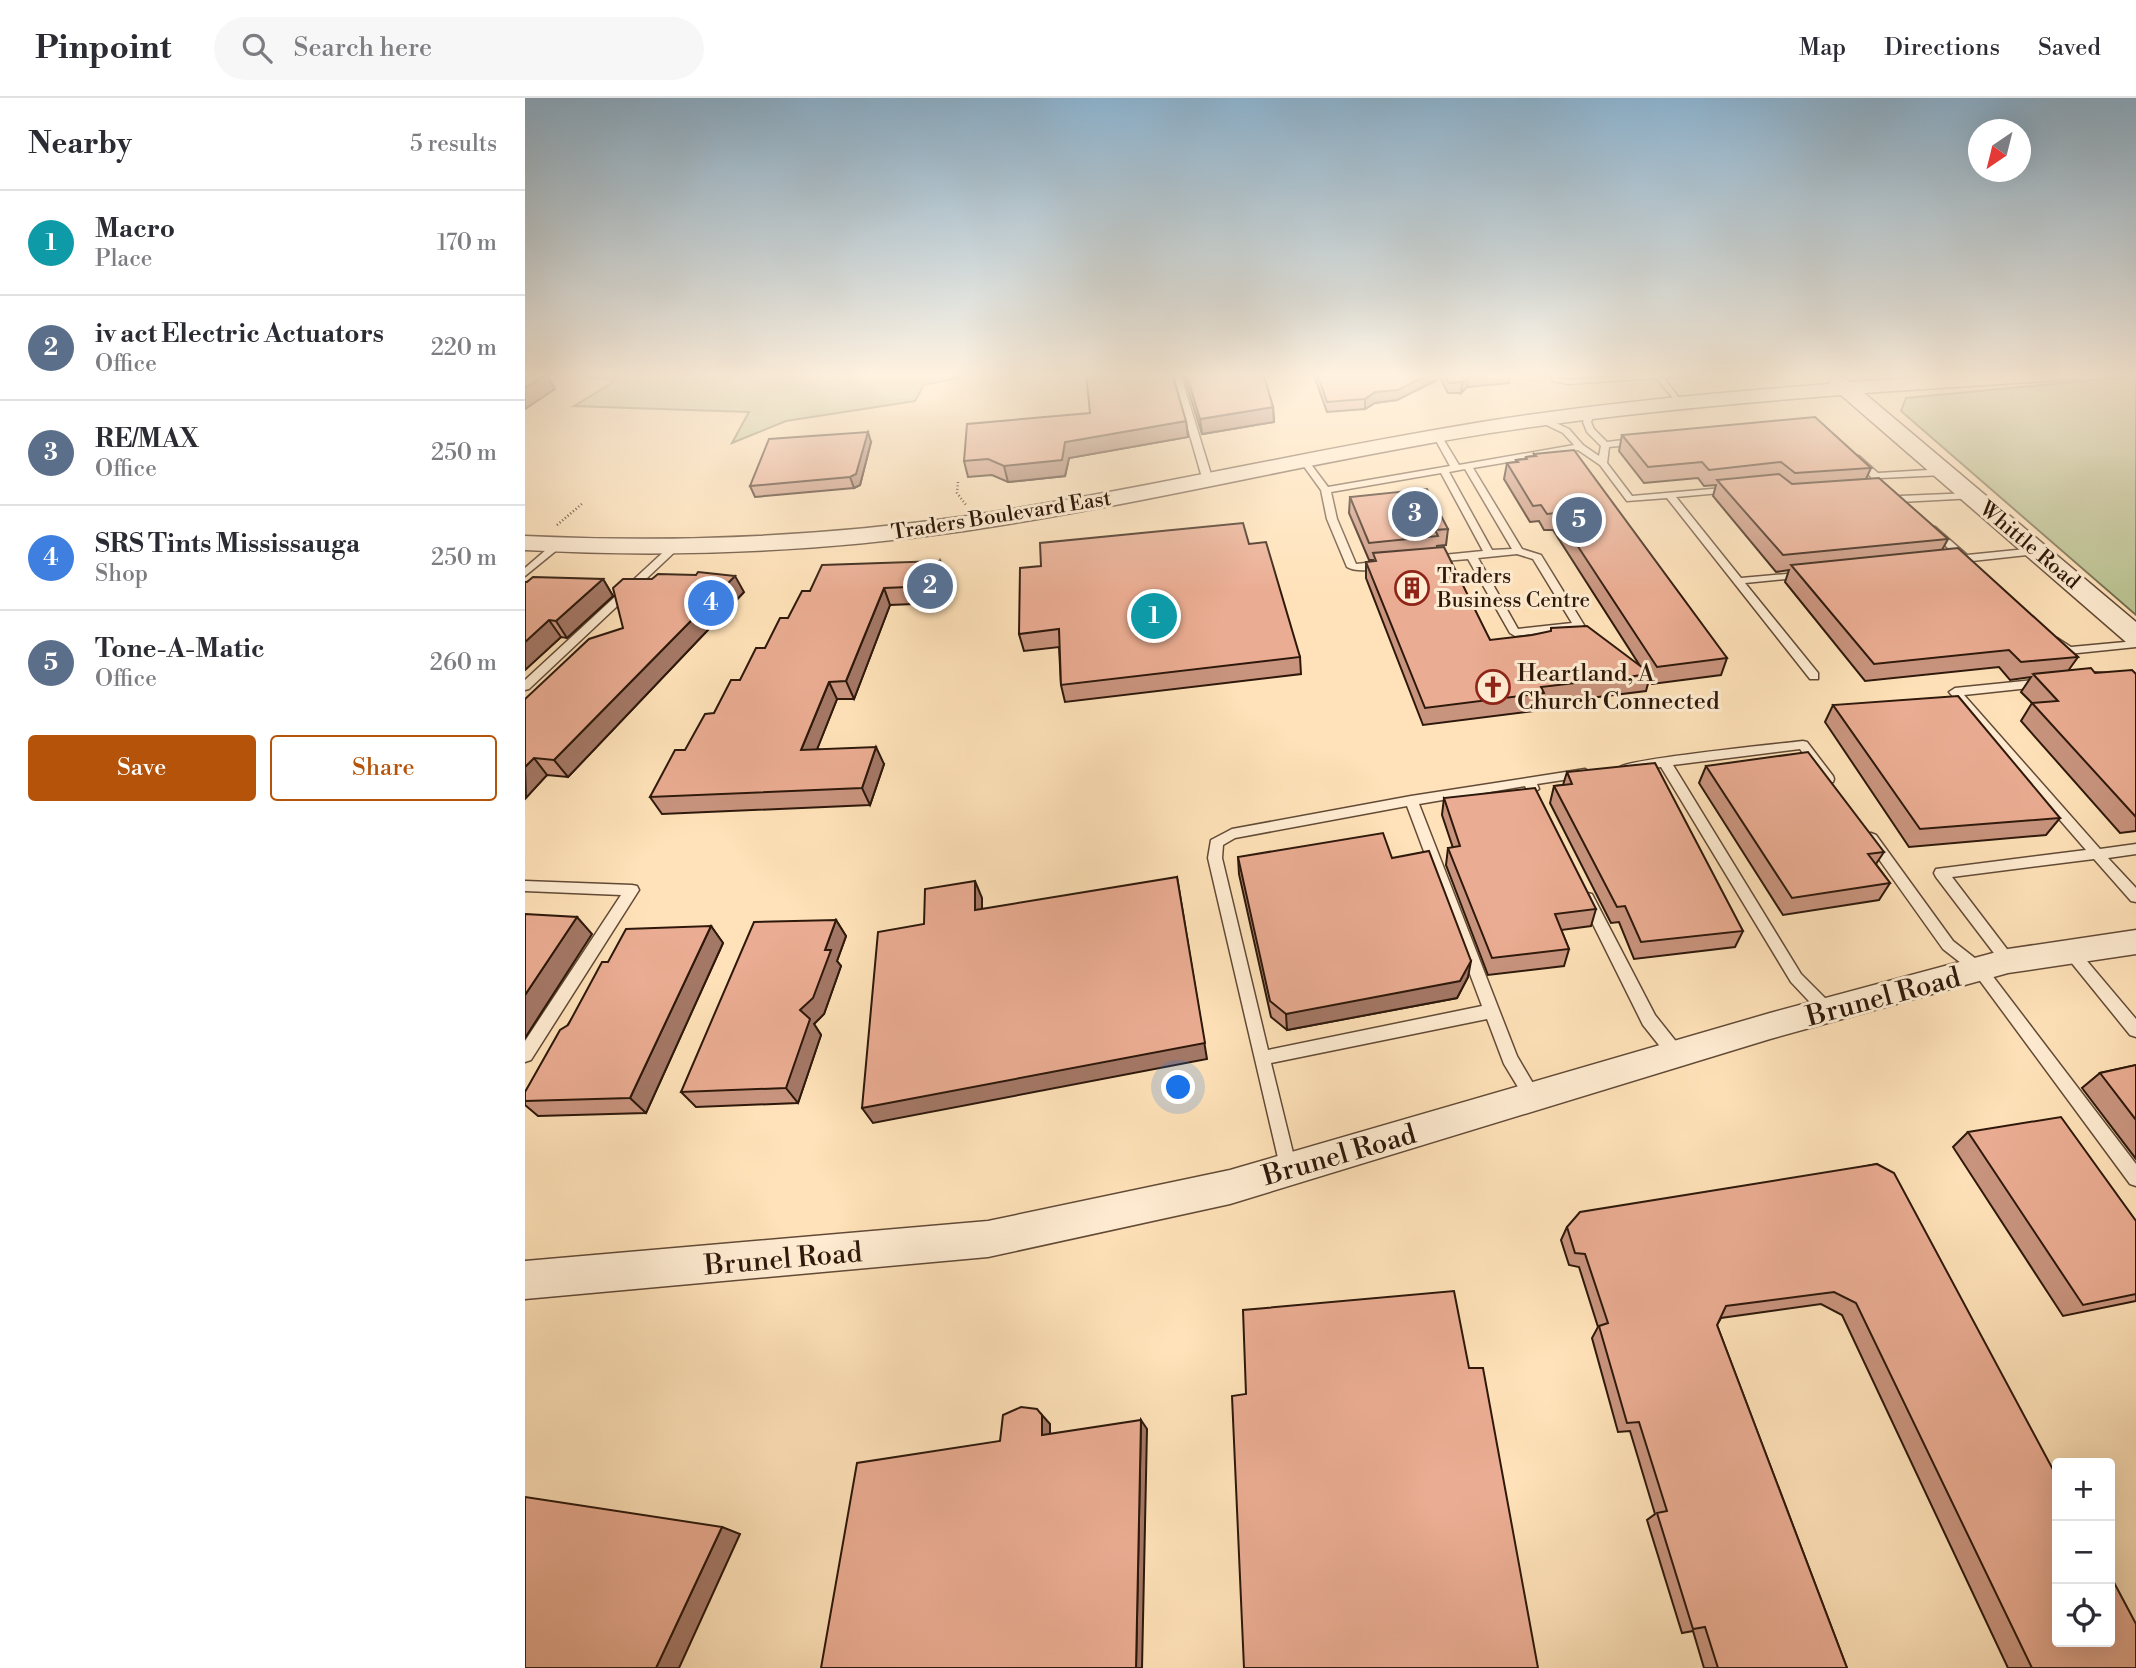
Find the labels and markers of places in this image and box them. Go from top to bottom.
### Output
pin: 3 [1392,488,1438,540]
pin: 5 [1556,494,1602,546]
pin: 2 [907,560,953,612]
place label: Traders Business Centre [1436,564,1590,614]
building icon: Traders Business Centre [1393,569,1431,607]
pin: 4 [688,577,734,629]
pin: 1 [1131,590,1177,642]
place label: Heartland, A Church Connected [1517,659,1720,717]
church icon: Heartland, A Church Connected [1474,668,1512,706]

